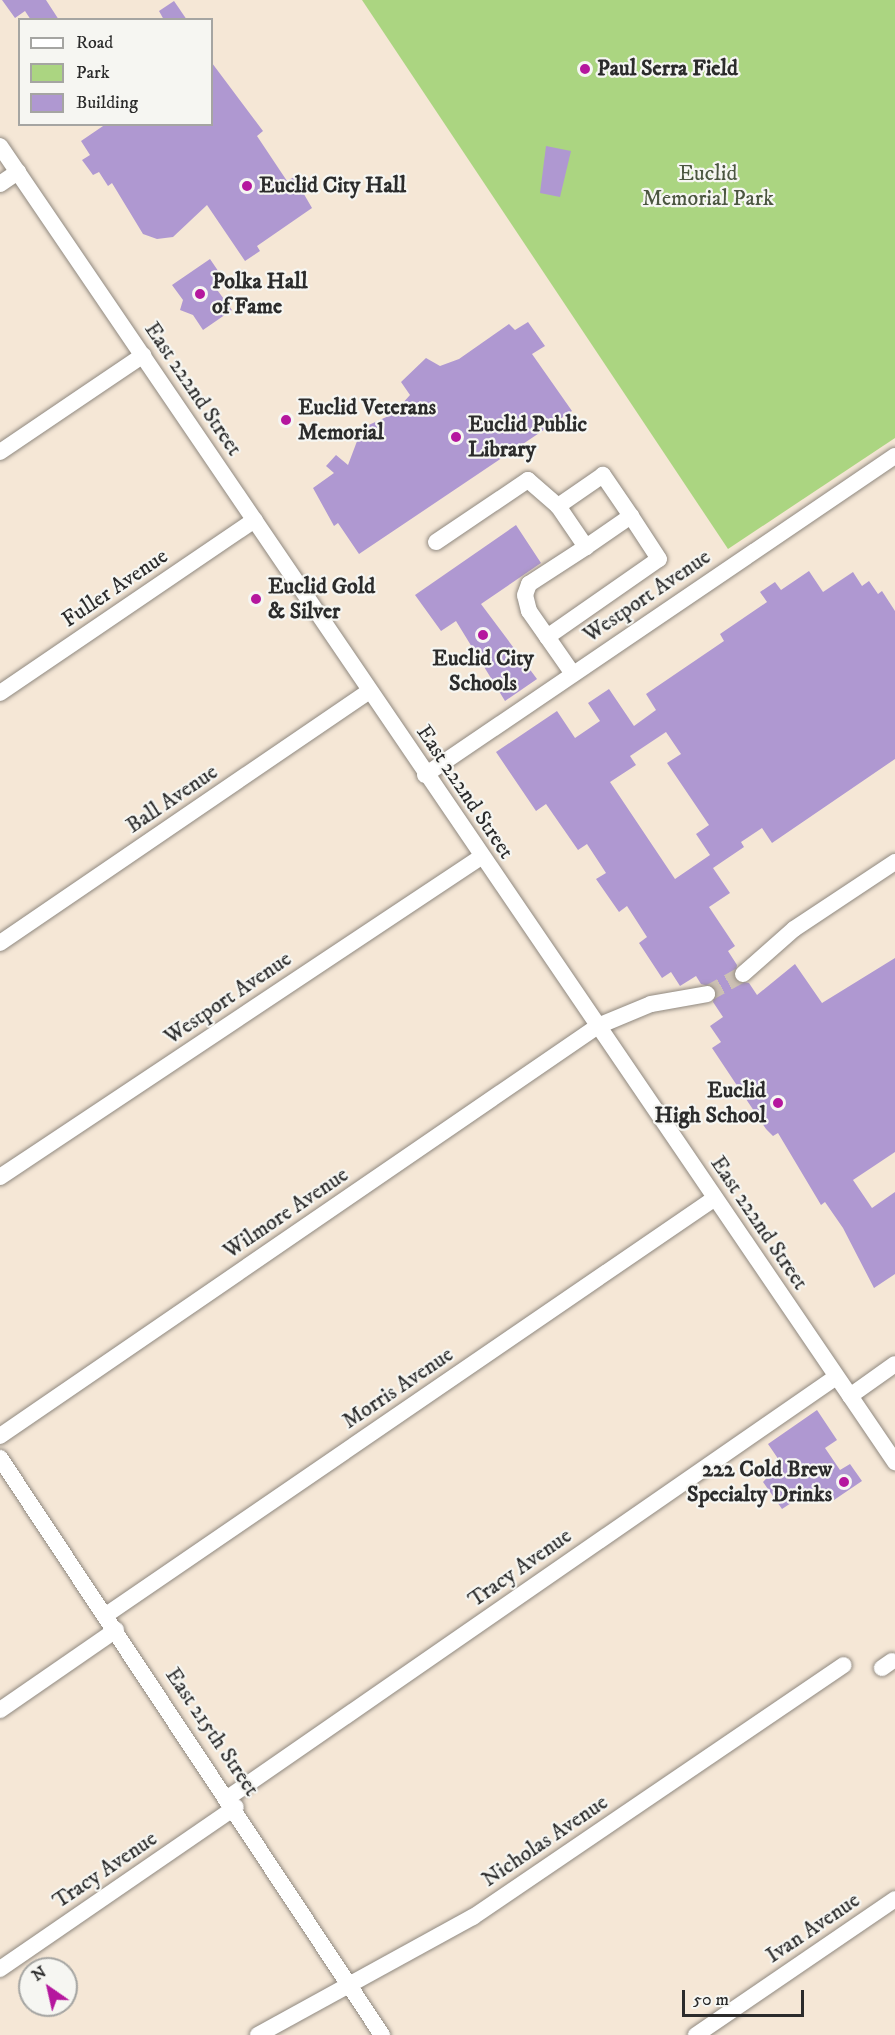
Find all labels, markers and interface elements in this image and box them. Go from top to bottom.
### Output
legend [18,18,213,126]
text: Road [76,32,113,54]
place label: Paul Serra Field [597,56,738,82]
text: Park [76,62,110,84]
marker: Paul Serra Field [578,62,592,76]
text: Building [76,92,138,114]
park label: Euclid Memorial Park [642,160,774,212]
place label: Euclid City Hall [259,173,406,199]
marker: Euclid City Hall [240,179,254,193]
place label: Polka Hall of Fame [212,268,308,320]
marker: Polka Hall of Fame [193,287,207,301]
street label: East 222nd Street [139,317,247,461]
place label: Euclid Veterans Memorial [298,394,436,446]
place label: Euclid Public Library [468,411,587,463]
marker: Euclid Veterans Memorial [279,413,293,427]
marker: Euclid Public Library [449,430,463,444]
street label: Fuller Avenue [57,543,173,633]
street label: Westport Avenue [578,544,716,648]
place label: Euclid Gold & Silver [268,573,375,624]
marker: Euclid Gold & Silver [249,592,263,606]
marker: Euclid City Schools [476,628,490,642]
place label: Euclid City Schools [432,645,534,696]
street label: East 222nd Street [411,720,519,864]
street label: Ball Avenue [121,759,223,839]
street label: Westport Avenue [159,946,297,1050]
place label: Euclid High School [654,1077,766,1128]
marker: Euclid High School [771,1096,785,1110]
street label: East 222nd Street [705,1151,813,1295]
street label: Wilmore Avenue [219,1162,353,1264]
street label: Morris Avenue [338,1341,458,1435]
place label: 222 Cold Brew Specialty Drinks [687,1456,832,1508]
marker: 222 Cold Brew Specialty Drinks [837,1475,851,1489]
street label: Tracy Avenue [463,1523,577,1613]
street label: East 215th Street [159,1663,265,1801]
street label: Nicholas Avenue [477,1789,613,1893]
street label: Tracy Avenue [48,1826,162,1914]
street label: Ivan Avenue [761,1887,865,1969]
north arrow [18,1957,78,2017]
text: N [28,1962,50,1986]
scale bar [685,1978,806,2016]
text: 50 m [693,1989,729,2011]

